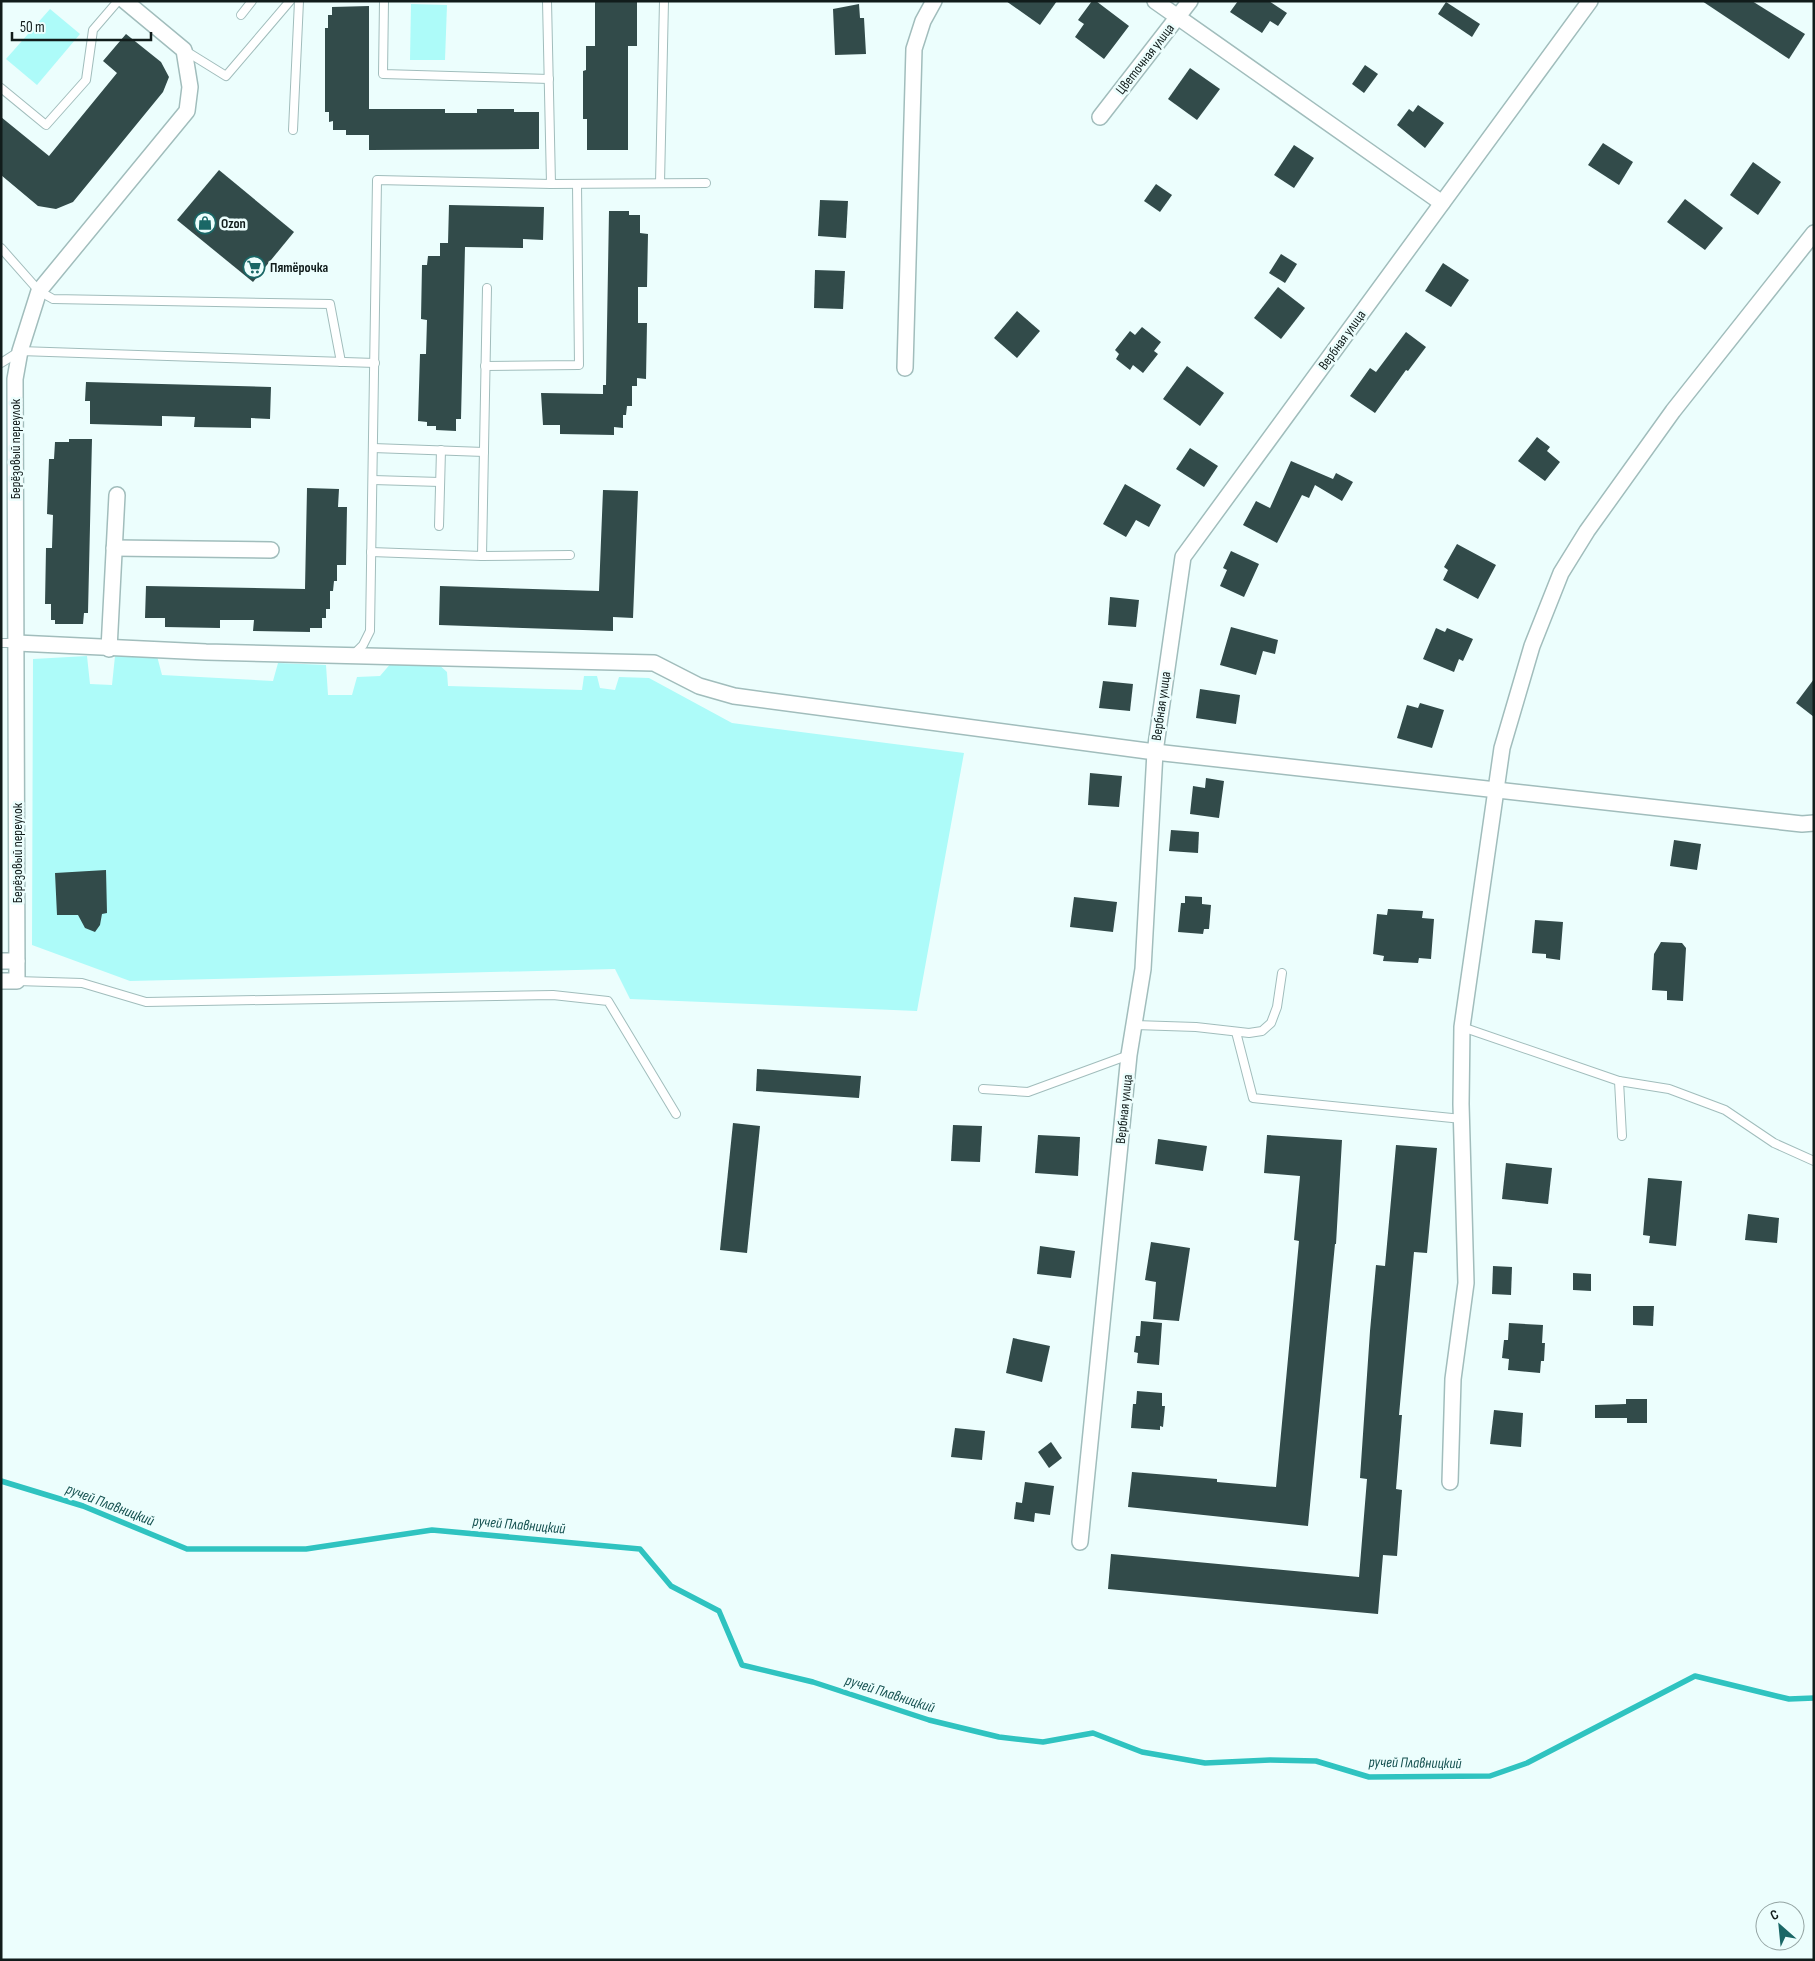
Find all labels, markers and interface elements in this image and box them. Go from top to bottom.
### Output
scale bar [12,10,151,42]
text: 50 m [20,18,45,37]
street label: Цветочная улица [1112,20,1178,98]
shop icon: Ozon [193,211,217,235]
place label: Ozon [221,215,246,232]
supermarket icon: Пятёрочка [242,255,266,279]
place label: Пятёрочка [270,259,328,276]
street label: Вербная улица [1315,307,1369,373]
street label: Берёзовый переулок [7,398,24,499]
street label: Вербная улица [1148,670,1174,742]
street label: Берёзовый переулок [9,802,26,903]
street label: Вербная улица [1112,1073,1136,1145]
water label: ручей Плавницкий [62,1479,158,1531]
water label: ручей Плавницкий [471,1511,567,1539]
water label: ручей Плавницкий [842,1670,938,1718]
water label: ручей Плавницкий [1367,1753,1463,1773]
north arrow [1755,1901,1805,1951]
text: С [1767,1906,1781,1924]

